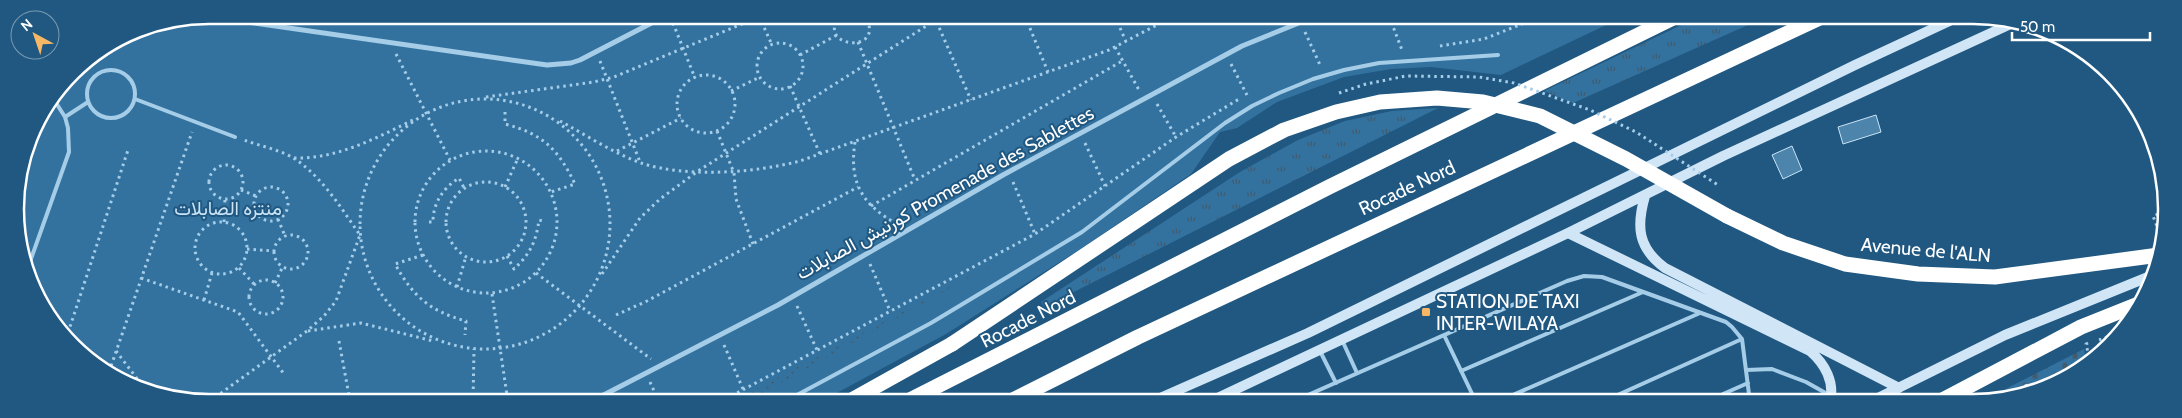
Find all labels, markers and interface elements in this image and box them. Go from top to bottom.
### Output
north arrow [10,10,60,60]
scale bar [2012,10,2150,42]
text: N [17,15,36,35]
text: 50 m [2020,18,2055,36]
street label: كورنيش الصابلات Promenade des Sablettes [792,101,1098,285]
street label: Rocade Nord [1355,156,1459,220]
park label: منتزه الصابلات [174,197,282,220]
street label: Avenue de l'ALN [1860,233,1992,267]
street label: Rocade Nord [977,285,1079,353]
place label: STATION DE TAXI INTER-WILAYA [1436,290,1580,335]
marker: STATION DE TAXI INTER-WILAYA [1420,306,1432,318]

